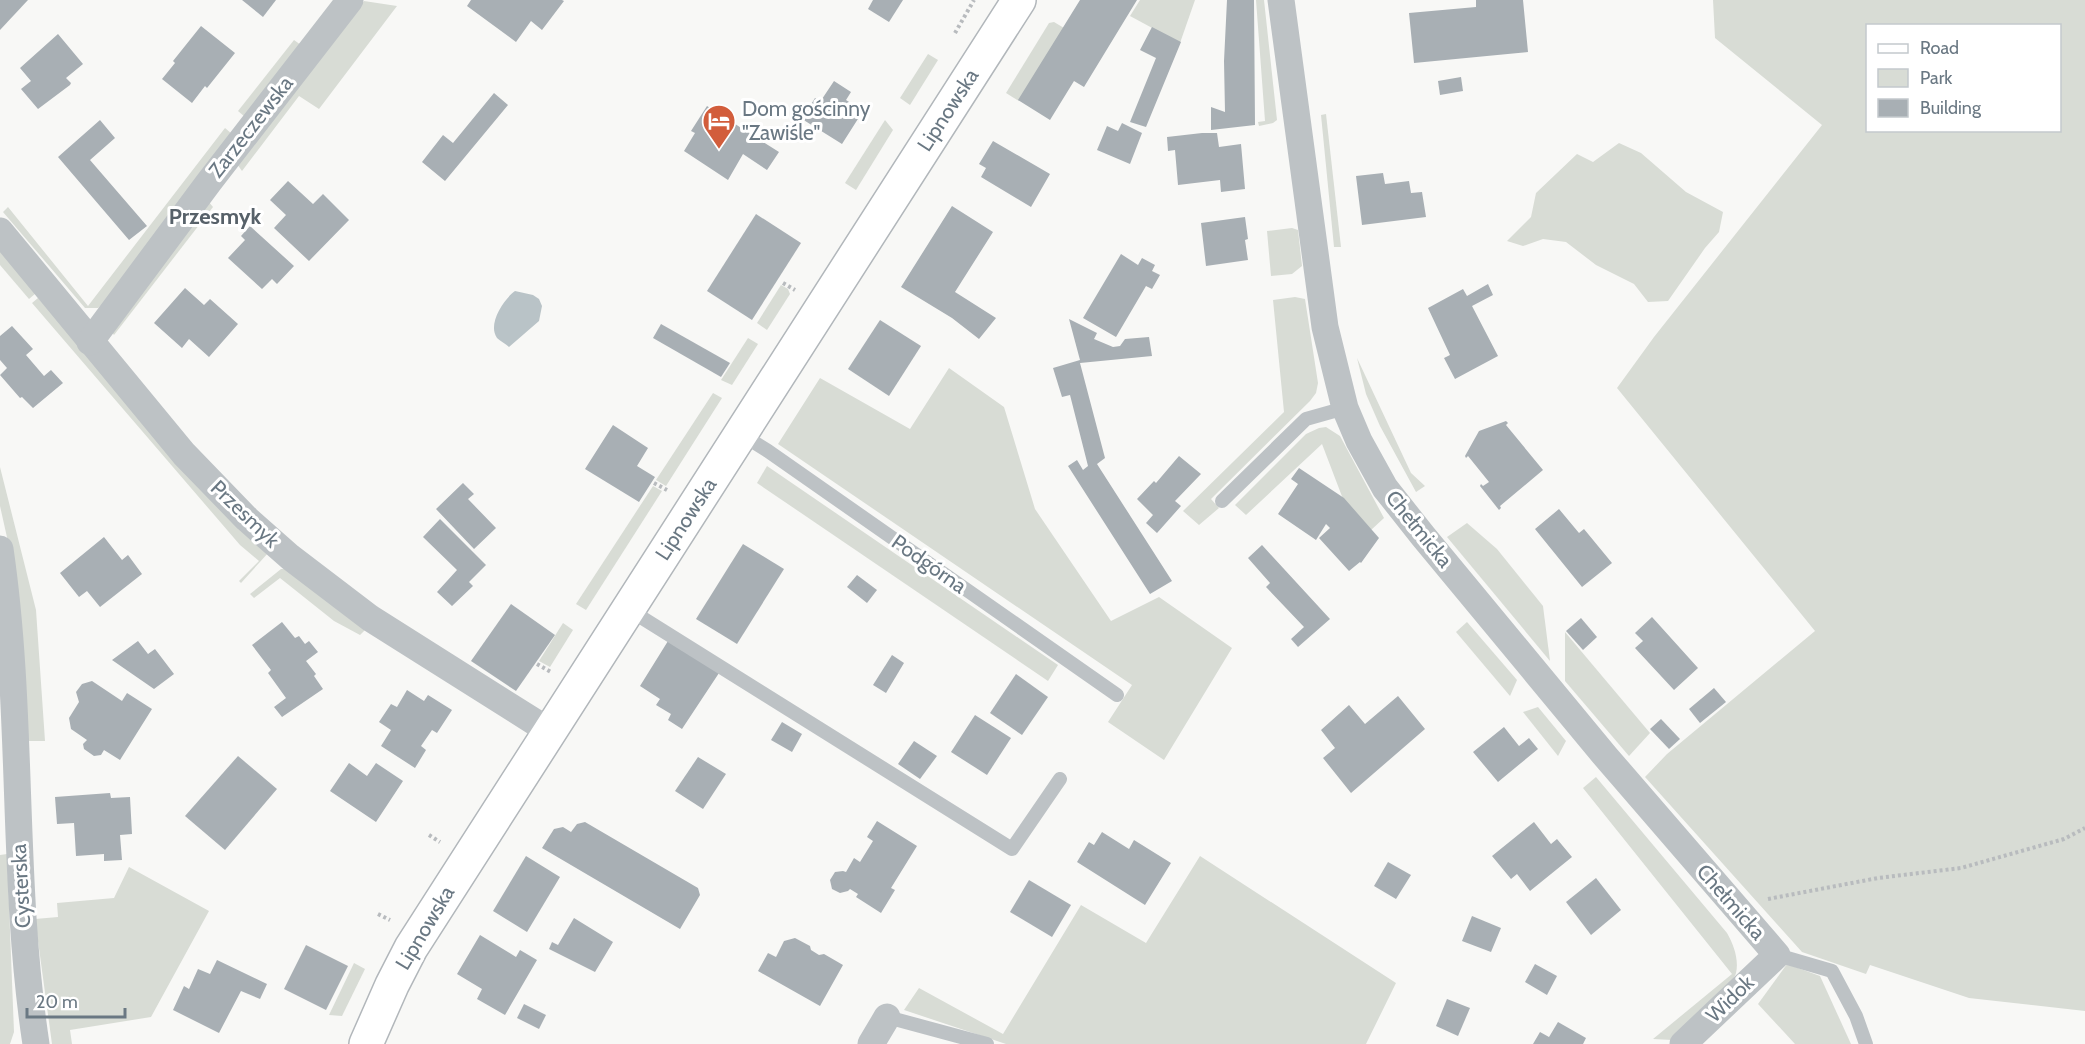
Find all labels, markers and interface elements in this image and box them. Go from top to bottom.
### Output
legend [1866,24,2061,132]
text: Road [1920,37,1959,59]
street label: Lipnowska [912,64,983,156]
text: Park [1920,67,1953,89]
street label: Zarzeczewska [203,71,298,182]
place label: Dom gościnny "Zawiśle" [742,96,871,145]
text: Building [1920,97,1982,119]
hotel icon: Dom gościnny "Zawiśle" [701,103,737,150]
district label: Przesmyk [169,203,261,230]
street label: Lipnowska [650,473,721,565]
street label: Przesmyk [206,475,285,553]
street label: Chełmicka [1381,485,1458,572]
street label: Podgórna [887,529,971,598]
street label: Cysterska [6,843,35,929]
street label: Chełmicka [1692,859,1771,945]
street label: Lipnowska [390,881,459,974]
street label: Widok [1701,970,1759,1027]
scale bar [27,981,124,1019]
text: 20 m [36,991,78,1013]

